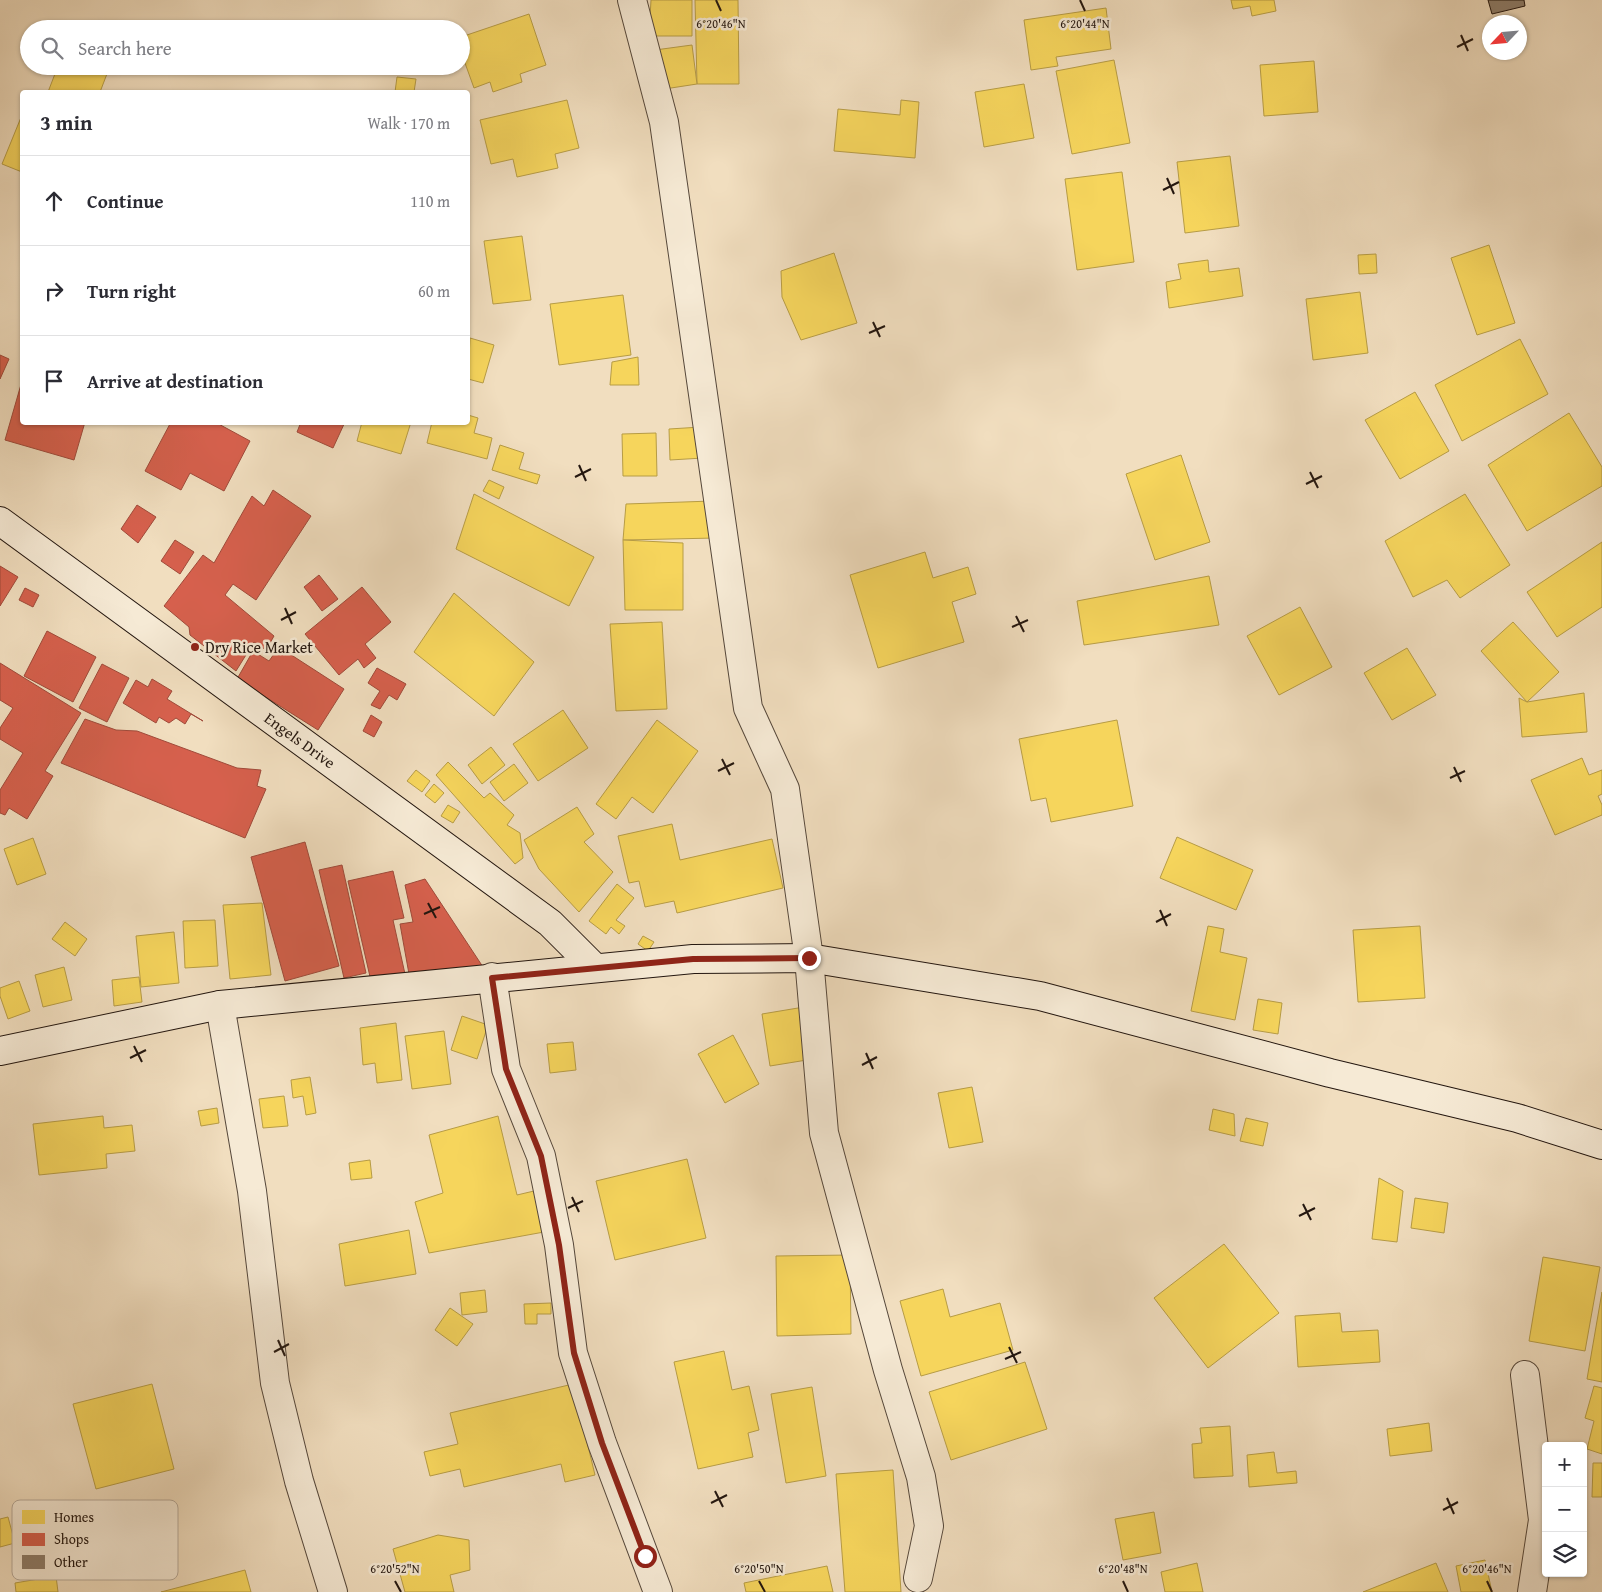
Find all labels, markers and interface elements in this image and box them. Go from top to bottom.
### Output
text: 6°20'46"N [696,15,746,32]
text: 6°20'44"N [1060,15,1110,32]
north arrow [1482,15,1527,60]
search box [20,20,470,75]
icon: search [38,34,66,62]
text: Search here [78,34,172,62]
text: 3 min [40,107,92,138]
text: Walk · 170 m [367,111,450,135]
icon: ahead [40,187,68,215]
text: Continue [87,187,164,215]
text: 110 m [410,189,450,213]
icon: right [40,277,68,305]
text: Turn right [87,277,176,305]
text: 60 m [418,279,450,303]
icon: arrive [40,367,68,395]
text: Arrive at destination [87,367,263,395]
place label: Dry Rice Market [205,635,313,659]
marker: Dry Rice Market [189,641,201,653]
street label: Engels Drive [259,706,341,774]
route end [798,947,821,970]
map controls [1542,1442,1587,1577]
button: + [1542,1442,1587,1487]
button: − [1542,1487,1587,1532]
legend [12,1500,178,1580]
text: Homes [54,1507,94,1527]
text: Shops [54,1529,89,1549]
button: layers [1542,1532,1587,1577]
route start [634,1545,657,1568]
text: Other [54,1552,88,1572]
text: 6°20'52"N [370,1560,420,1577]
text: 6°20'50"N [734,1560,784,1577]
text: 6°20'48"N [1098,1560,1148,1577]
text: 6°20'46"N [1462,1560,1512,1577]

